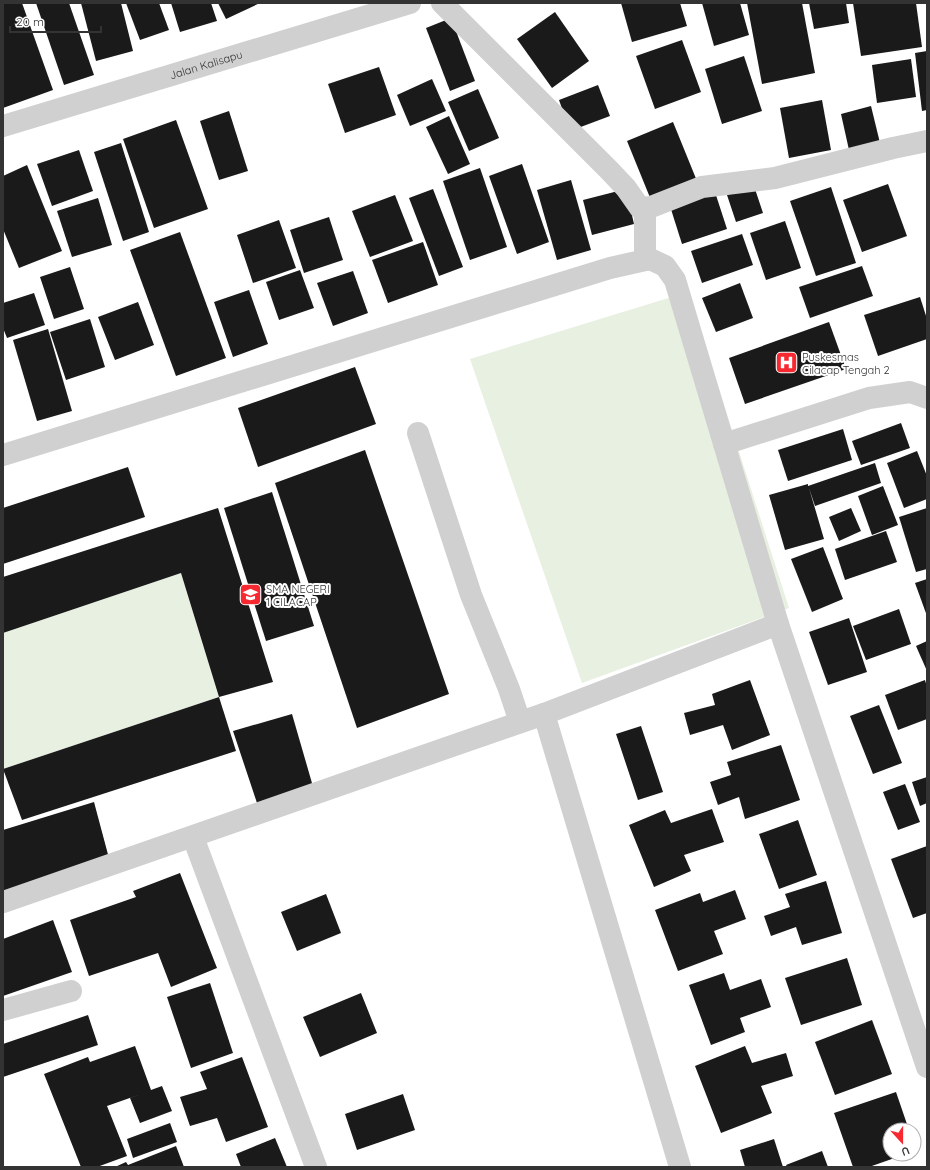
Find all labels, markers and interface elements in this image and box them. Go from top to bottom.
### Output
scale bar [10,8,101,34]
text: 20 m [16,14,44,29]
street label: Jalan Kalisapu [168,47,244,82]
hospital icon: Puskesmas Cilacap Tengah 2 [774,350,800,376]
place label: Puskesmas Cilacap Tengah 2 [802,350,889,377]
school or university icon: SMA NEGERI 1 CILACAP [237,582,263,608]
place label: SMA NEGERI 1 CILACAP [266,582,330,609]
north arrow [882,1122,922,1162]
text: U [899,1143,912,1159]

